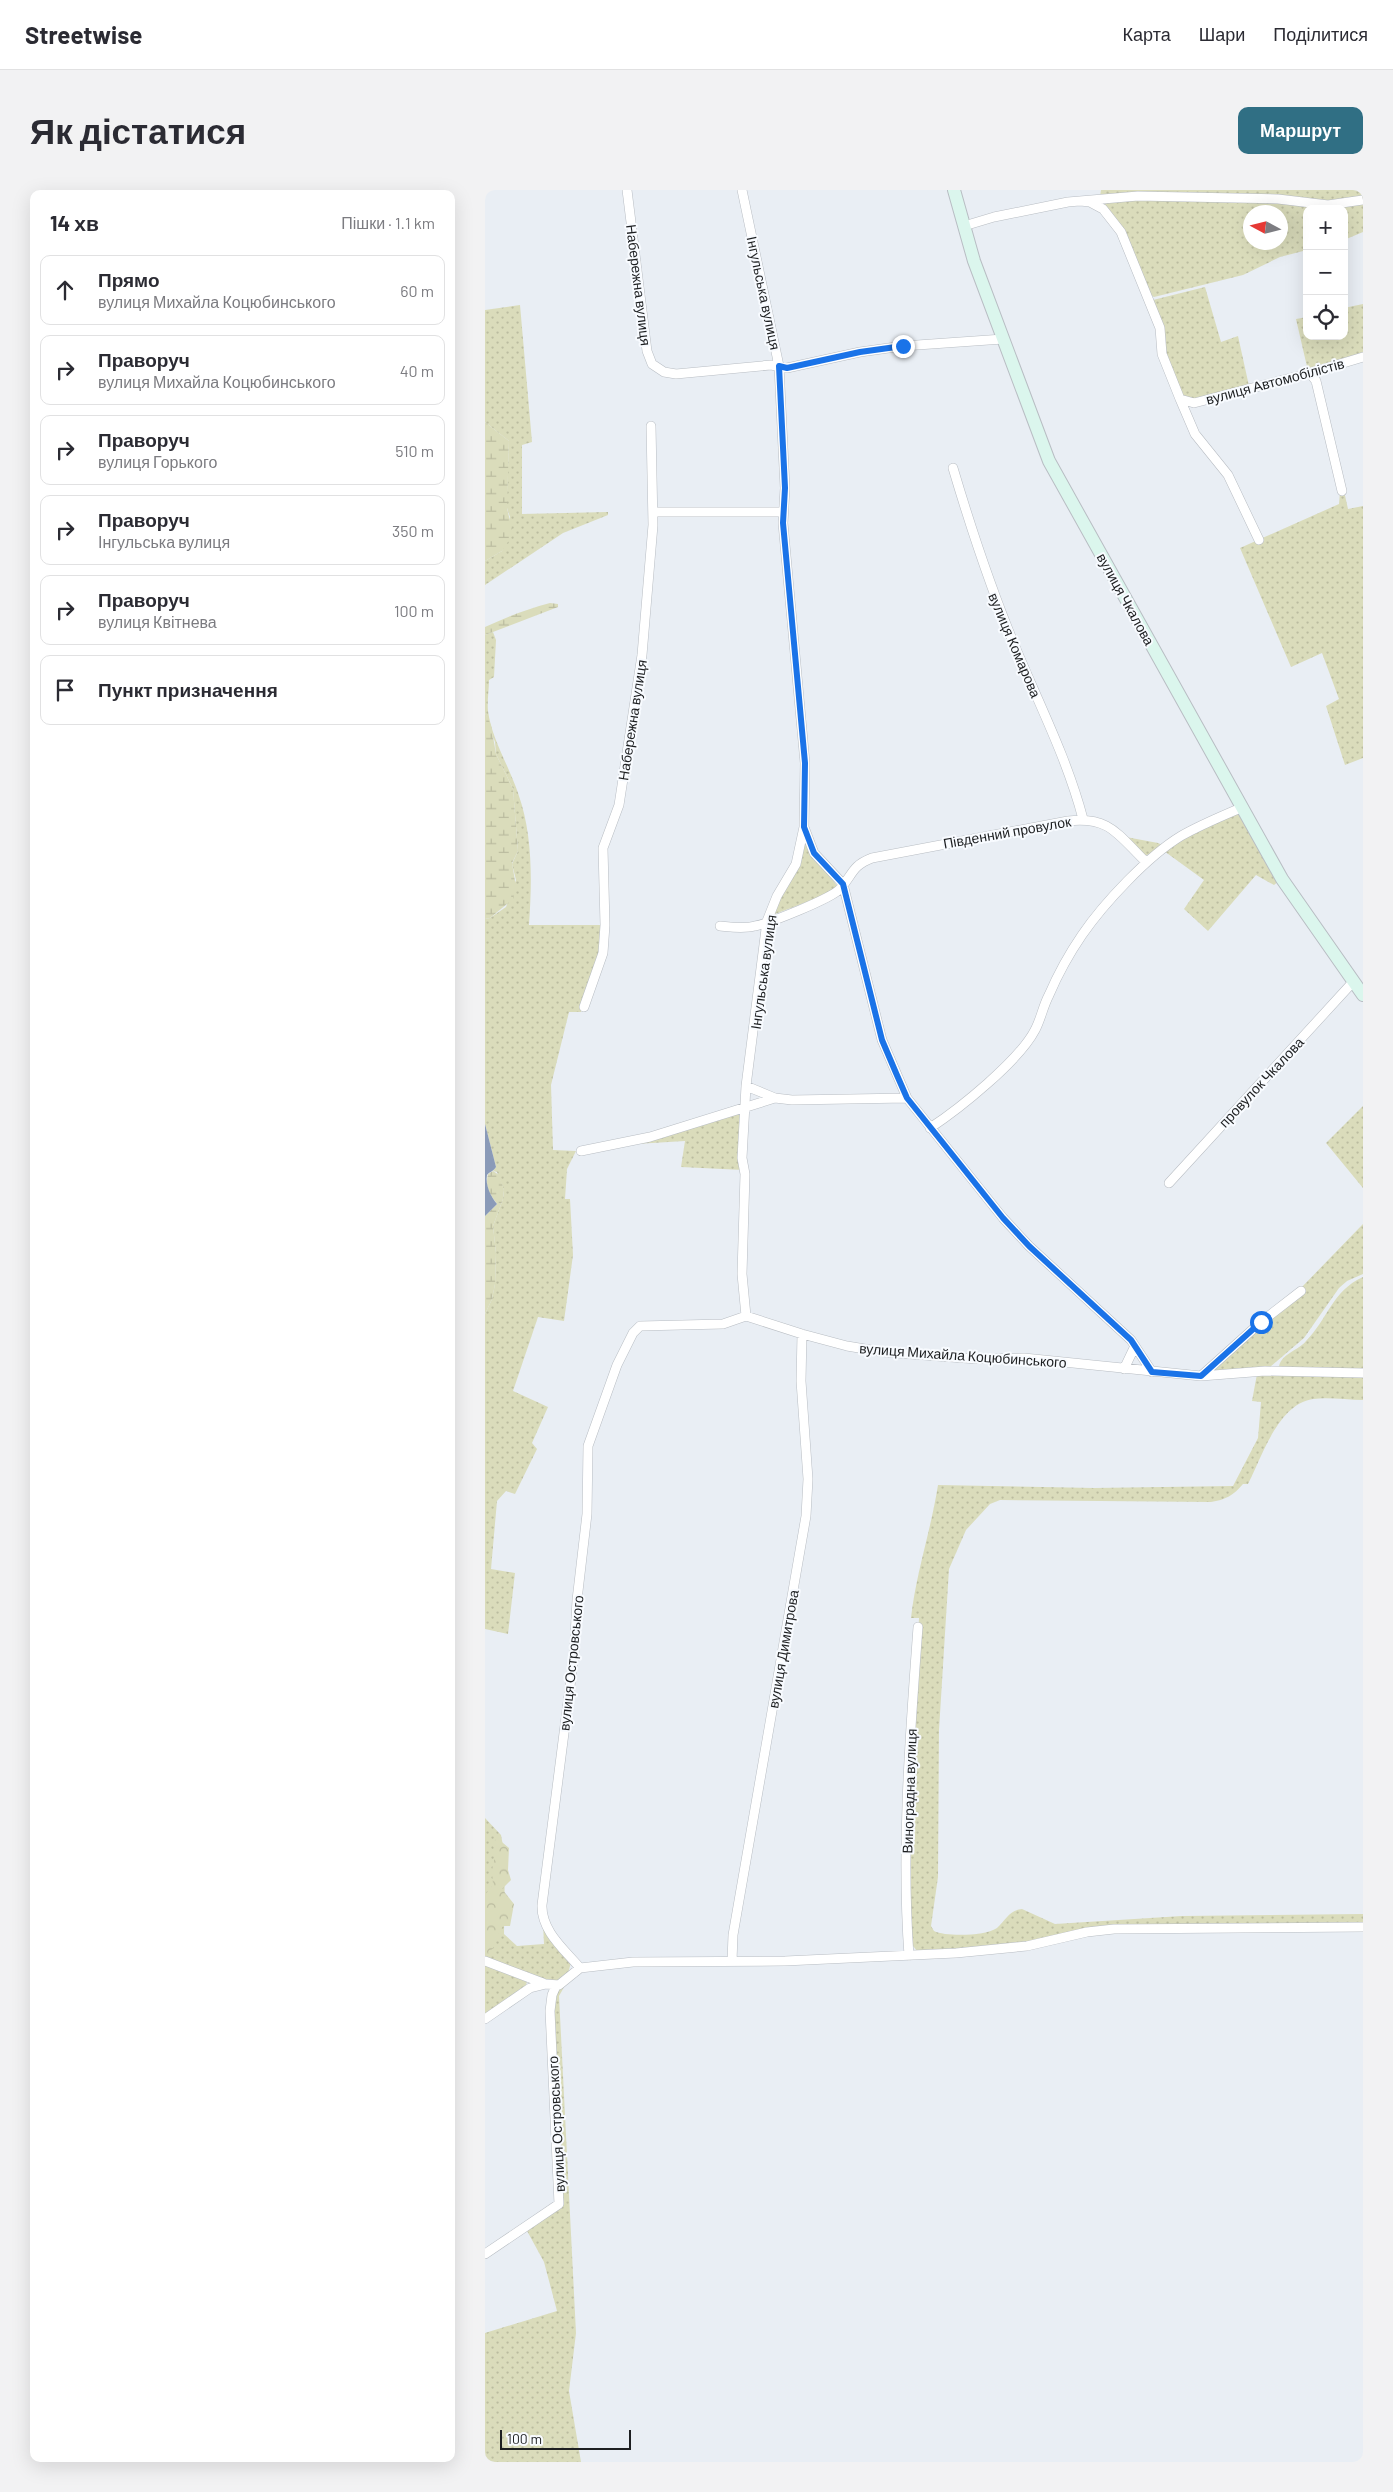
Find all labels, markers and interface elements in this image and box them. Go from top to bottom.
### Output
text: Streetwise [25,20,142,49]
text: Карта [1123,23,1171,45]
text: Шари [1199,23,1245,45]
text: Поділитися [1273,23,1368,45]
button: Маршрут [1238,107,1363,154]
text: Як дістатися [30,109,246,151]
north arrow [1243,205,1288,250]
map controls [1303,205,1348,340]
button: + [1303,205,1348,250]
text: 14 хв [50,210,99,235]
text: Пішки · 1.1 km [341,213,435,232]
street label: Набережна вулиця [623,223,655,347]
street label: Інгульська вулиця [744,235,784,351]
button: − [1303,250,1348,295]
text: Прямо [98,268,160,291]
icon: ahead [51,276,79,304]
text: 60 m [400,281,434,300]
text: вулиця Михайла Коцюбинського [98,292,336,311]
button: locate [1303,295,1348,340]
route end [892,335,915,358]
text: Праворуч [98,348,190,371]
street label: вулиця Автомобілістів [1204,354,1346,408]
icon: right [51,356,79,384]
text: 40 m [400,361,434,380]
text: вулиця Михайла Коцюбинського [98,372,336,391]
text: Праворуч [98,428,190,451]
icon: right [51,436,79,464]
text: 510 m [395,441,434,460]
text: вулиця Горького [98,452,217,471]
text: Праворуч [98,508,190,531]
icon: right [51,516,79,544]
text: 350 m [392,521,434,540]
text: Інгульська вулиця [98,532,230,551]
street label: вулиця Чкалова [1094,550,1158,648]
text: Праворуч [98,588,190,611]
street label: вулиця Комарова [985,590,1045,700]
icon: right [51,596,79,624]
text: 100 m [394,601,434,620]
text: вулиця Квітнева [98,612,217,631]
street label: Набережна вулиця [614,658,650,782]
icon: arrive [51,676,79,704]
text: Пункт призначення [98,678,278,701]
street label: Південний провулок [942,812,1073,852]
street label: Інгульська вулиця [747,914,779,1030]
street label: провулок Чкалова [1215,1033,1307,1130]
route start [1250,1311,1273,1334]
street label: вулиця Михайла Коцюбинського [859,1339,1067,1371]
street label: вулиця Димитрова [764,1588,802,1710]
street label: вулиця Островського [555,1594,587,1732]
street label: Виноградна вулиця [898,1728,920,1854]
street label: вулиця Островського [544,2055,568,2193]
scale bar [500,2427,631,2450]
text: 100 m [507,2430,542,2447]

